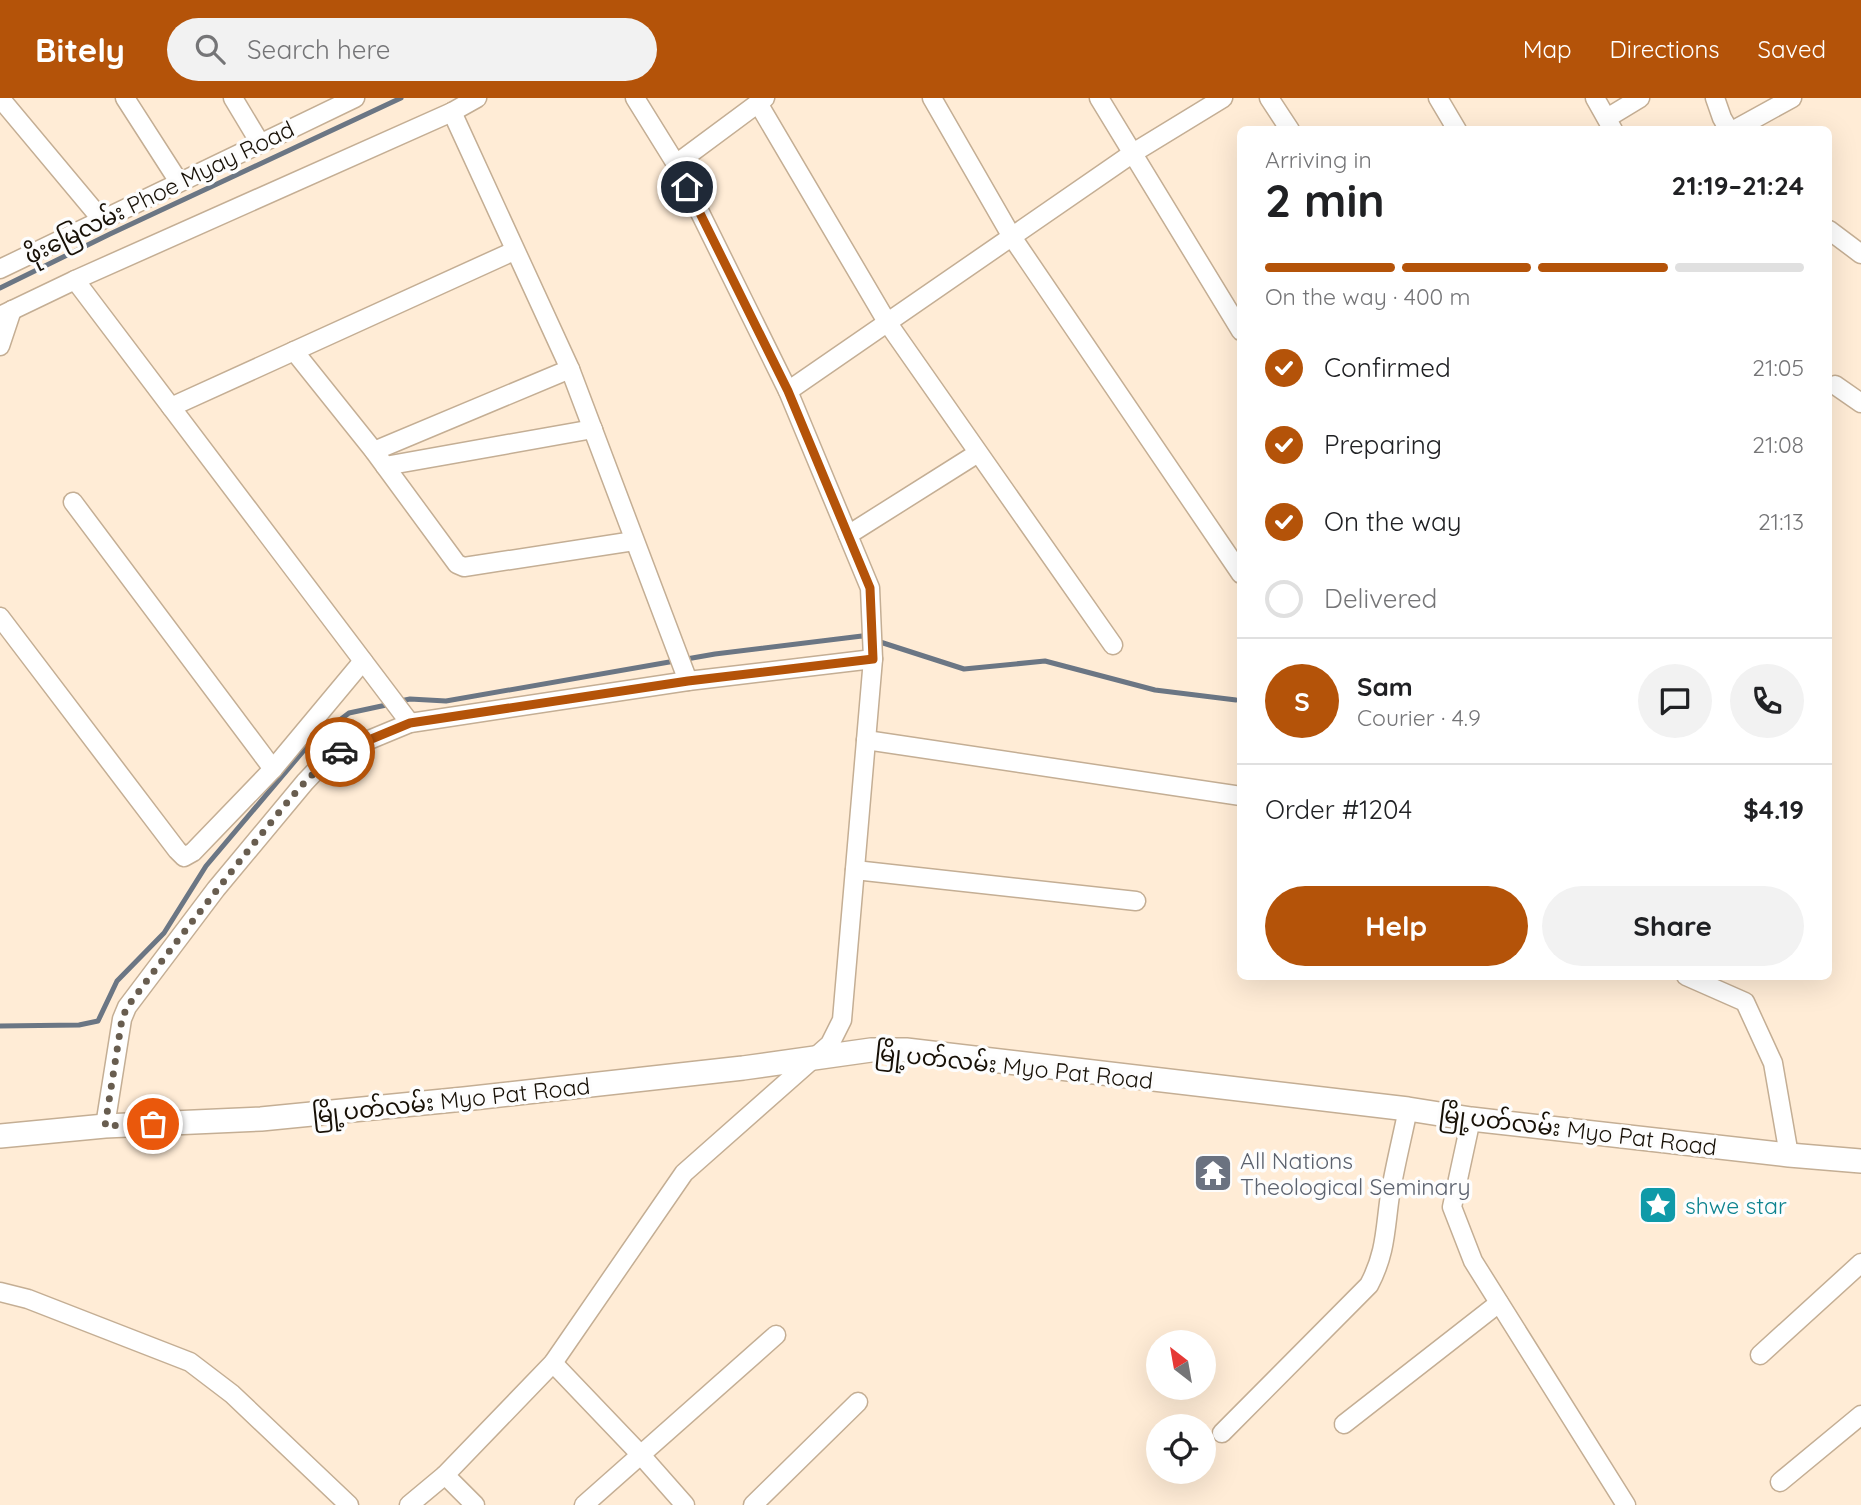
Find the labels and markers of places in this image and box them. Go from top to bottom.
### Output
pin [657,157,717,217]
pin [123,1094,183,1154]
place label: All Nations Theological Seminary [1240,1146,1470,1201]
temple icon: All Nations Theological Seminary [1192,1152,1234,1194]
place icon: shwe star [1637,1184,1679,1226]
place label: shwe star [1685,1191,1787,1220]

